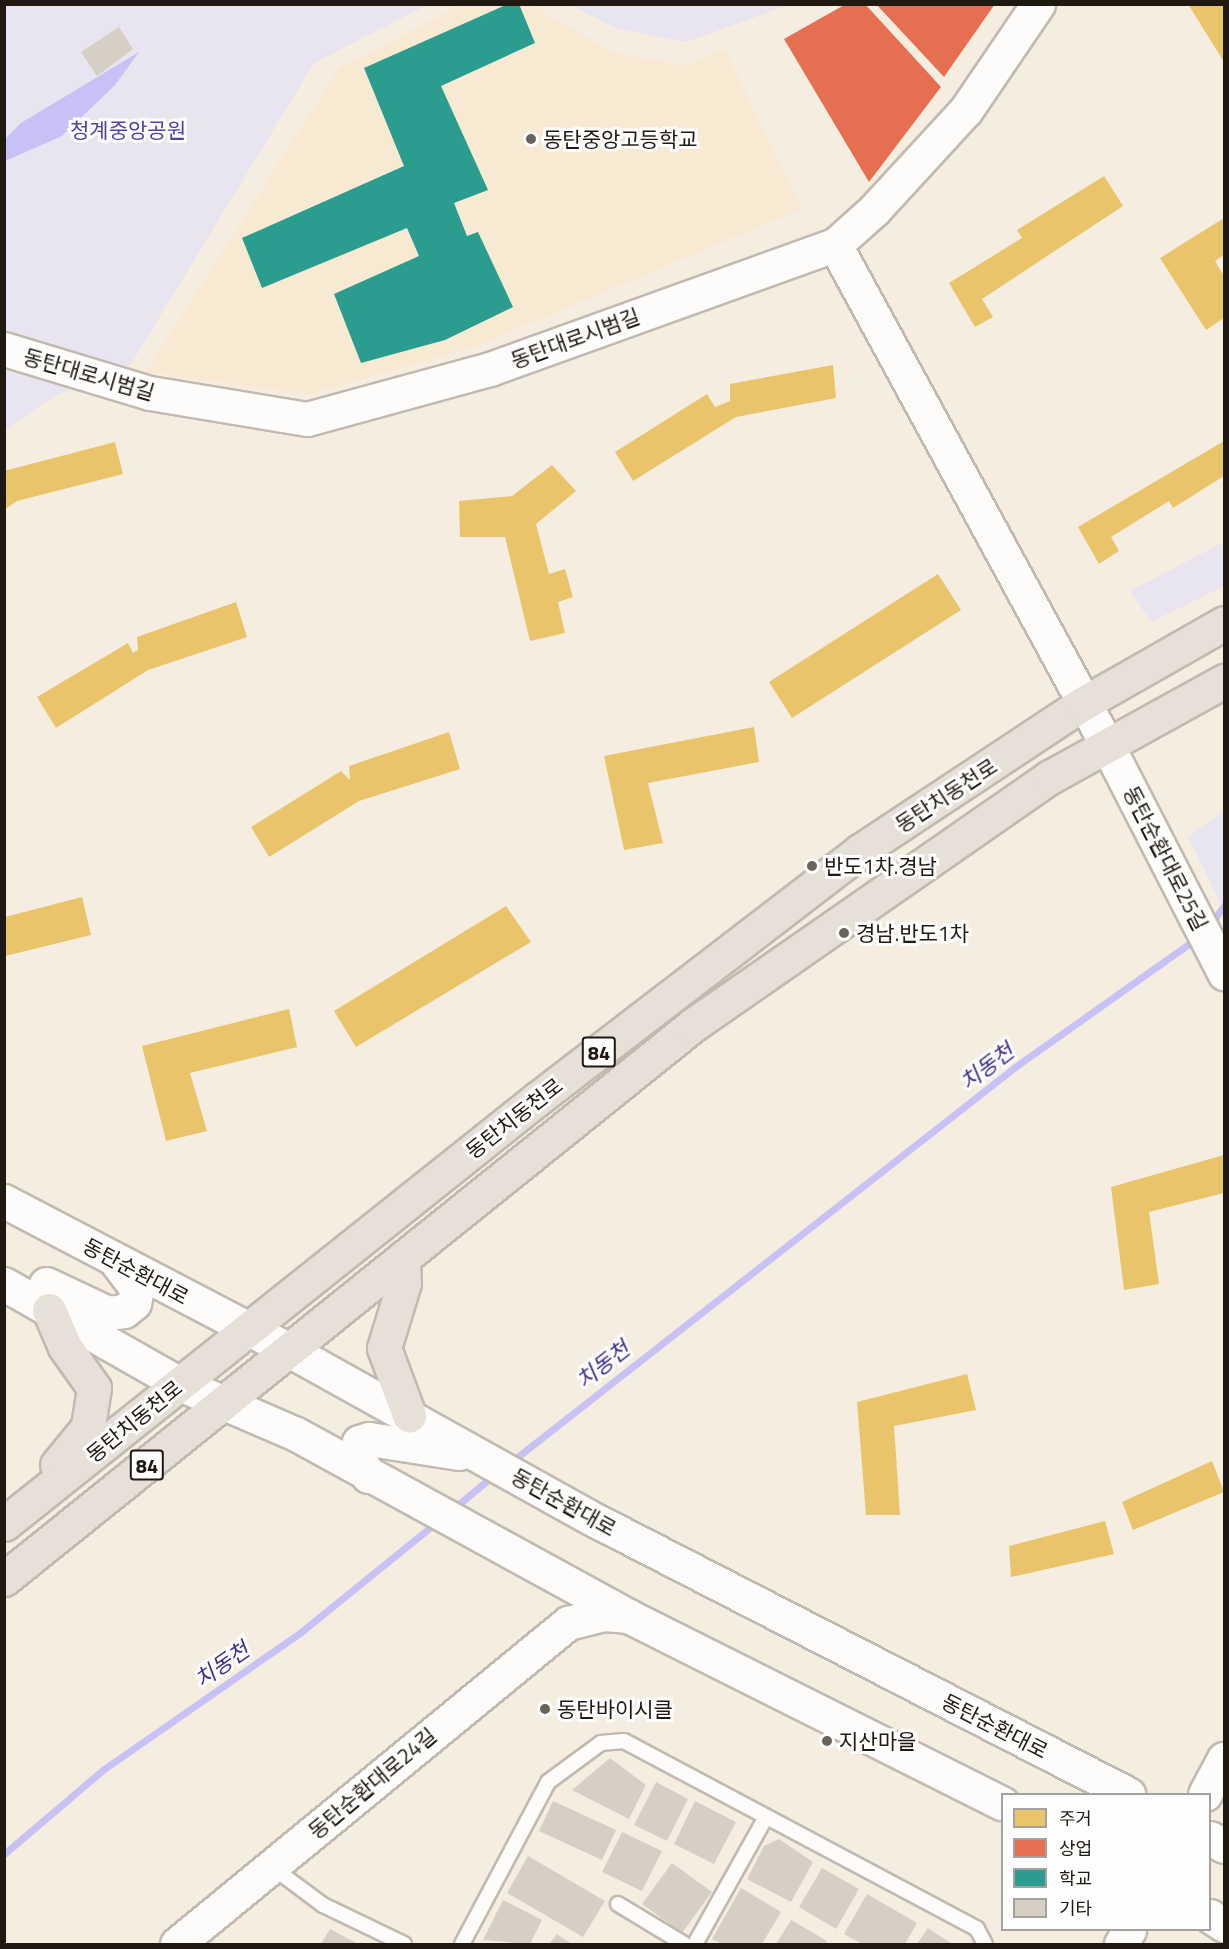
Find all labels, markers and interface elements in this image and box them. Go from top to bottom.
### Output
park label: 청계중앙공원 [70,117,186,143]
place label: 동탄중앙고등학교 [543,126,698,152]
marker: 동탄중앙고등학교 [524,132,538,146]
street label: 동탄대로시범길 [507,303,643,373]
street label: 동탄대로시범길 [21,343,157,405]
street label: 동탄치동천로 [891,753,1001,837]
street label: 동탄순환대로25길 [1119,782,1213,934]
place label: 반도1차.경남 [824,853,937,879]
marker: 반도1차.경남 [805,859,819,873]
place label: 경남.반도1차 [856,920,969,946]
marker: 경남.반도1차 [837,926,851,940]
road number: 84 [581,1035,617,1069]
water label: 치동천 [955,1038,1019,1096]
street label: 동탄치동천로 [461,1072,567,1164]
street label: 동탄순환대로 [79,1233,193,1309]
water label: 치동천 [571,1336,635,1394]
street label: 동탄치동천로 [81,1375,187,1467]
road number: 84 [129,1448,165,1482]
street label: 동탄순환대로 [507,1463,621,1541]
water label: 치동천 [190,1637,254,1693]
street label: 동탄순환대로 [938,1688,1052,1764]
place label: 동탄바이시클 [557,1696,673,1722]
marker: 동탄바이시클 [538,1702,552,1716]
street label: 동탄순환대로24길 [303,1722,441,1844]
place label: 지산마을 [839,1728,916,1754]
marker: 지산마을 [820,1734,834,1748]
legend [1001,1793,1211,1931]
text: 주거 [1059,1805,1092,1832]
text: 상업 [1059,1835,1092,1862]
text: 학교 [1059,1865,1092,1892]
text: 기타 [1059,1895,1092,1922]

